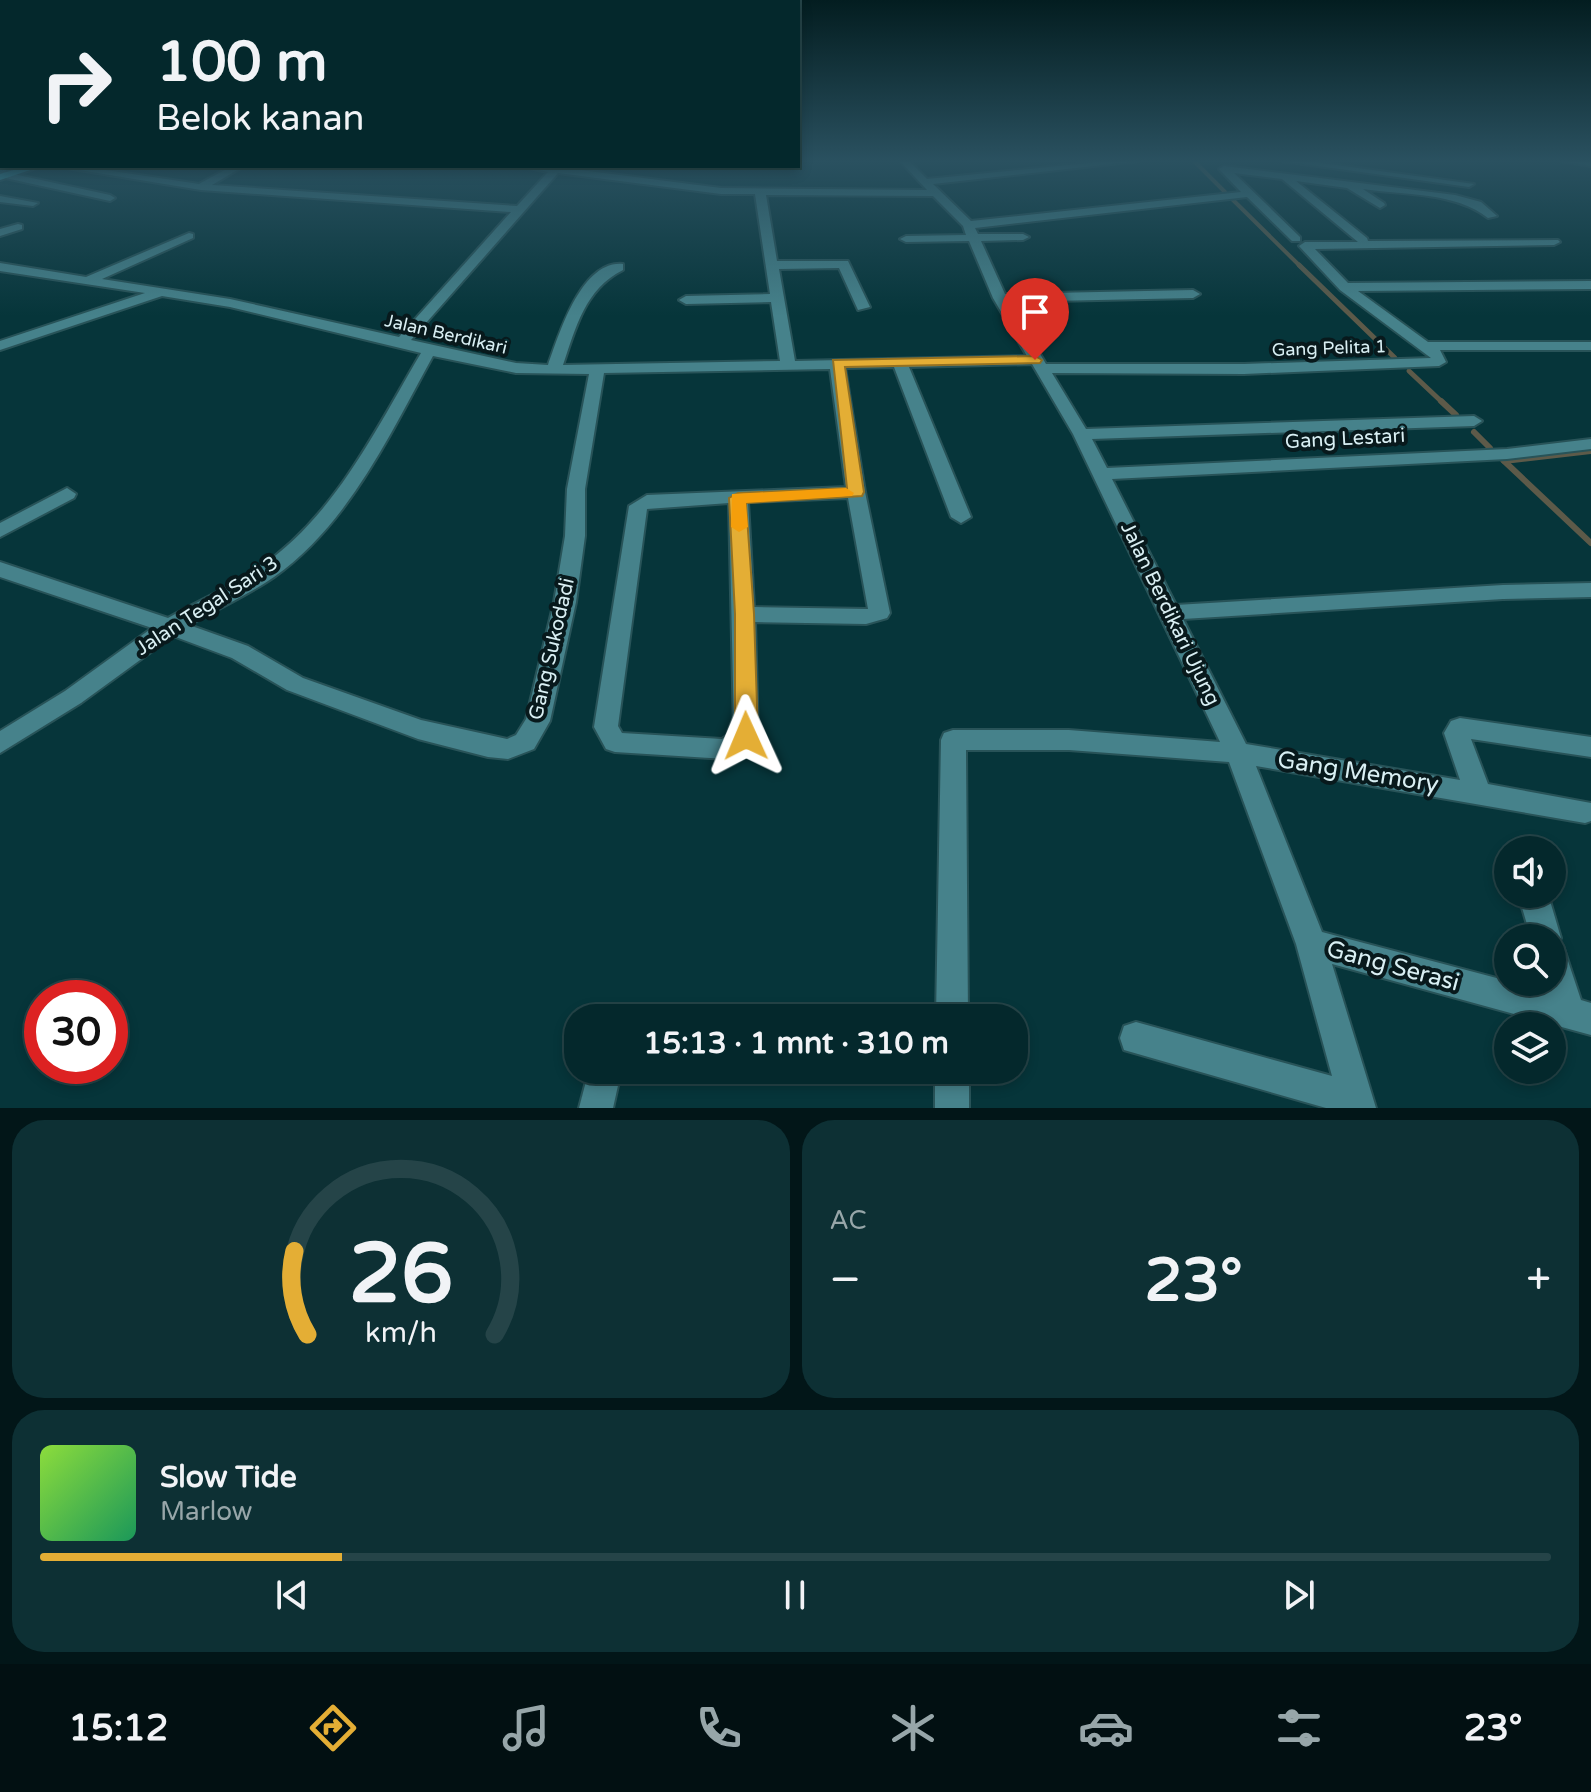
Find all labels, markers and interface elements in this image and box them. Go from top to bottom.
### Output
text: 100 m [156,29,327,96]
icon: right [24,32,128,136]
text: Belok kanan [156,97,365,140]
pin [1001,278,1069,360]
icon: arrive [1013,290,1057,334]
street label: Jalan Berdikari [383,309,509,359]
street label: Gang Pelita 1 [1271,335,1387,361]
street label: Gang Lestari [1284,424,1406,454]
street label: Jalan Berdikari Ujung [1115,518,1225,710]
street label: Jalan Tegal Sari 3 [132,551,282,661]
street label: Gang Sukodadi [524,576,580,722]
position arrow [704,694,788,778]
street label: Gang Memory [1275,745,1441,799]
map controls [1494,836,1566,1084]
button: sound [1494,836,1566,908]
button: search [1494,924,1566,996]
street label: Gang Serasi [1323,934,1463,998]
speed limit sign: 30 [24,980,128,1084]
button: layers [1494,1012,1566,1084]
text: 15:13 · 1 mnt · 310 m [643,1025,949,1062]
text: AC [830,1205,867,1236]
text: 26 [349,1225,453,1325]
text: 23° [1145,1245,1243,1317]
text: − [830,1254,861,1307]
text: + [1526,1254,1551,1307]
text: km/h [365,1316,437,1350]
text: Slow Tide [160,1459,297,1496]
text: Marlow [160,1496,252,1527]
icon: previous [270,1573,314,1617]
icon: pause [773,1573,817,1617]
icon: next [1277,1573,1321,1617]
icon: directions [305,1700,361,1756]
icon: music [498,1700,554,1756]
icon: phone [691,1700,747,1756]
icon: climate [885,1700,941,1756]
icon: car [1078,1700,1134,1756]
icon: filters [1271,1700,1327,1756]
text: 15:12 [69,1707,168,1750]
text: 23° [1464,1707,1522,1750]

